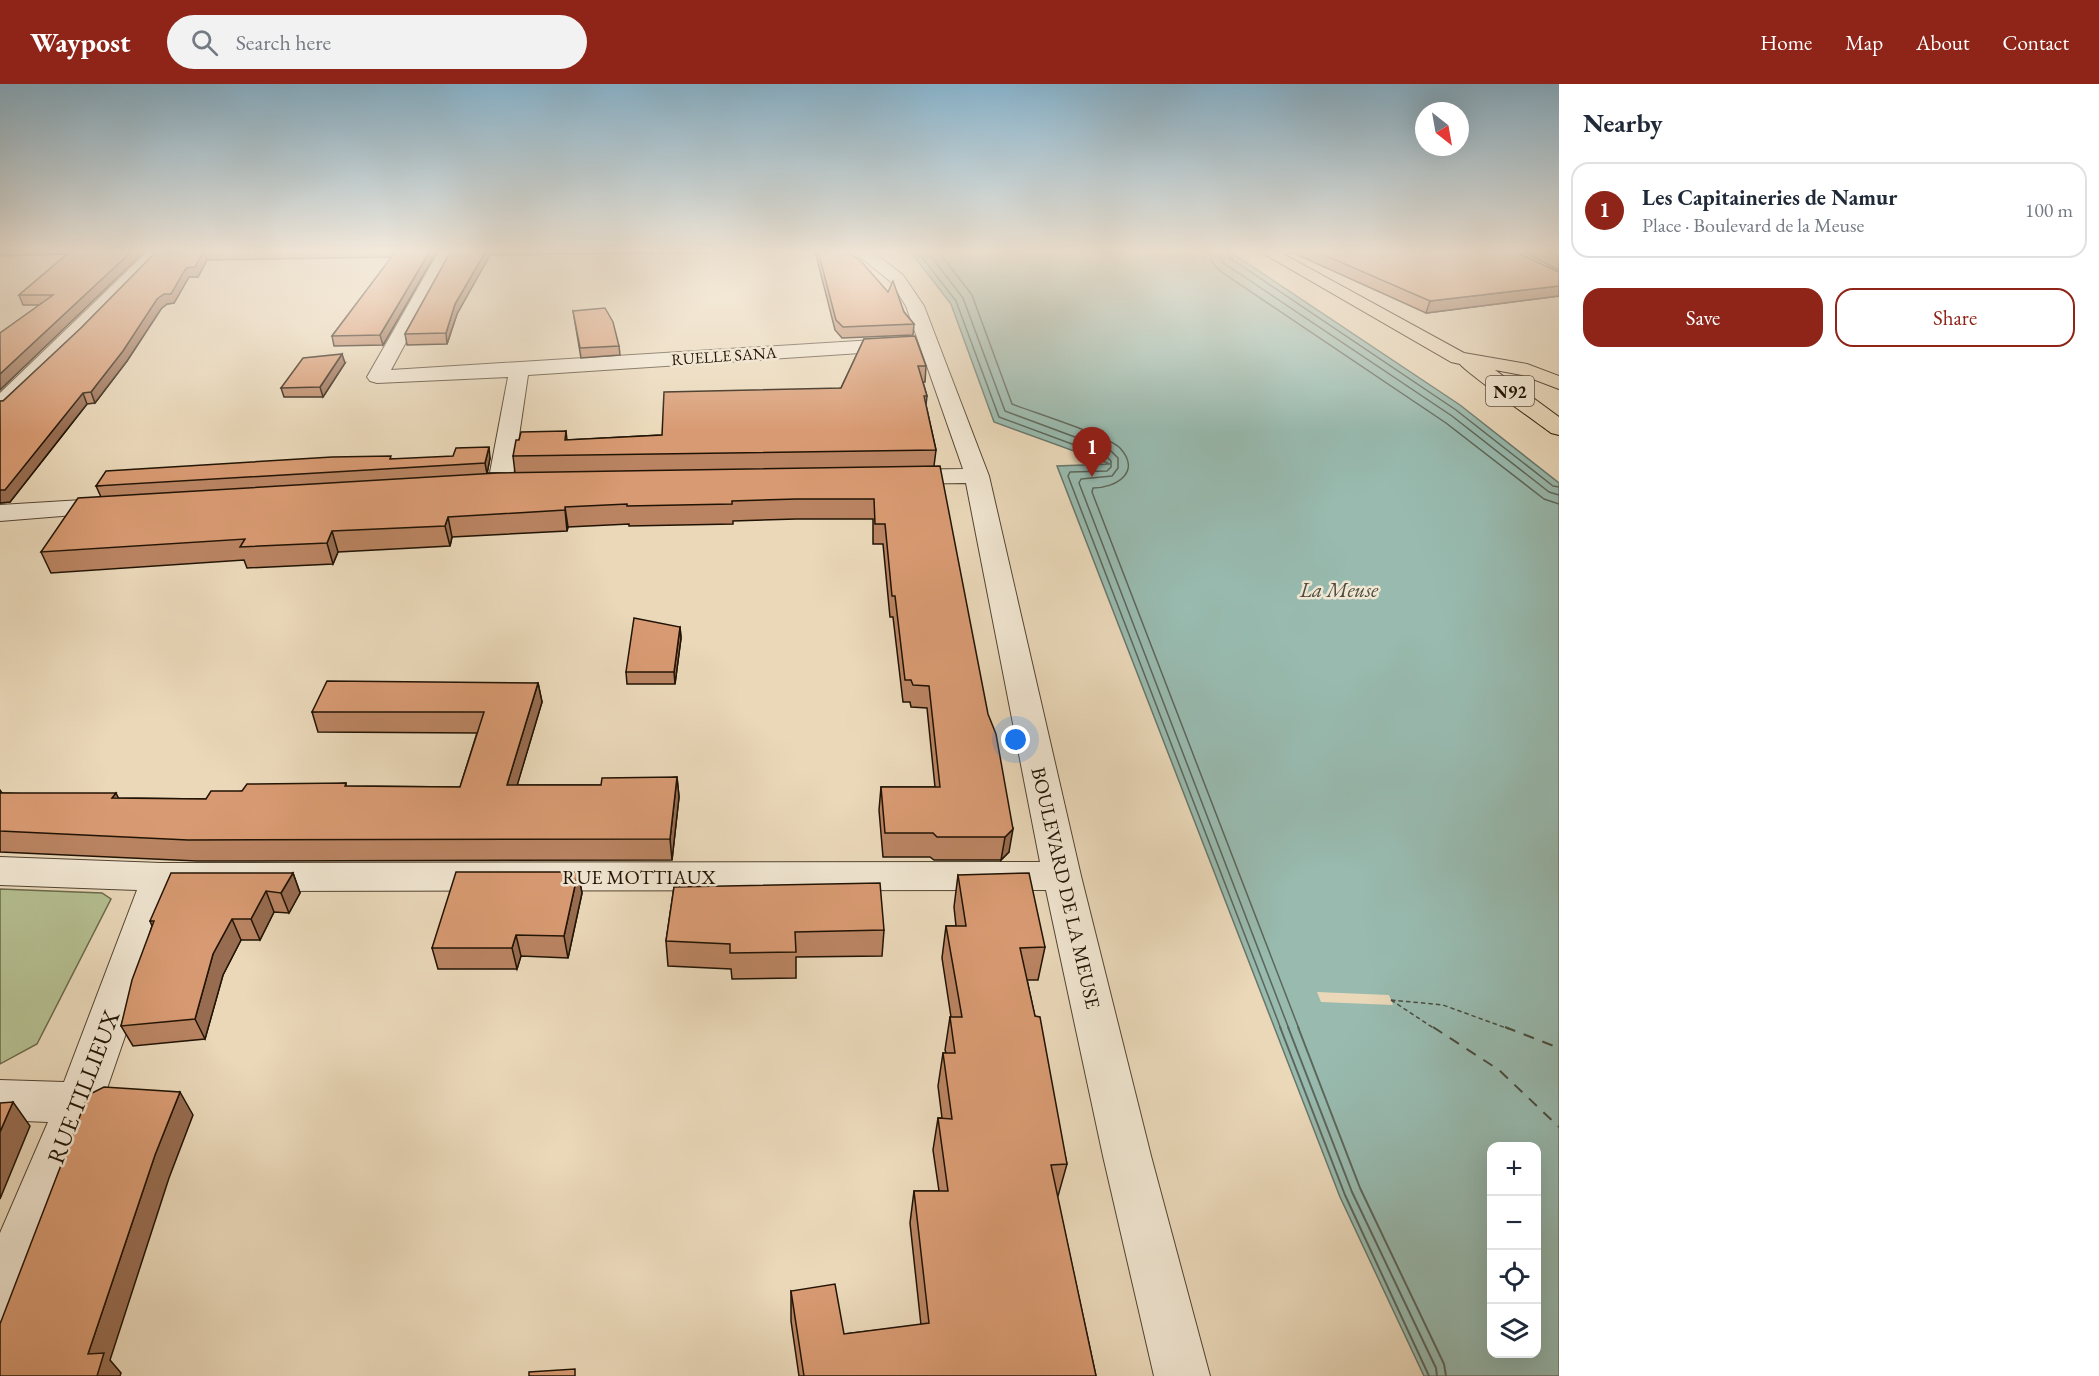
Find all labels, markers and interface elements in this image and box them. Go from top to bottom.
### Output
search box [167,15,587,69]
text: Waypost [30,24,131,60]
icon: search [188,26,221,59]
text: Search here [236,28,331,57]
text: Home [1760,29,1812,56]
text: Map [1845,29,1883,56]
text: About [1916,29,1969,56]
text: Contact [2002,29,2069,56]
north arrow [1415,102,1469,156]
text: Nearby [1583,106,1663,140]
text: Les Capitaineries de Namur [1642,183,1897,212]
text: 1 [1599,197,1610,223]
text: 100 m [2025,197,2073,223]
text: Place · Boulevard de la Meuse [1642,212,1864,238]
button: Save [1583,288,1823,347]
button: Share [1835,288,2075,347]
street label: RUELLE SANA [671,342,778,370]
road number: N92 [1486,376,1534,406]
pin: 1 [1072,428,1112,477]
water label: La Meuse [1299,576,1379,603]
your location [1001,725,1030,754]
street label: BOULEVARD DE LA MEUSE [1026,765,1106,1011]
street label: RUE MOTTIAUX [562,864,716,890]
street label: RUE TILLIEUX [40,1006,126,1168]
map controls [1487,1142,1541,1358]
button: + [1487,1142,1541,1196]
button: − [1487,1196,1541,1250]
button: locate [1487,1250,1541,1304]
button: layers [1487,1304,1541,1358]

